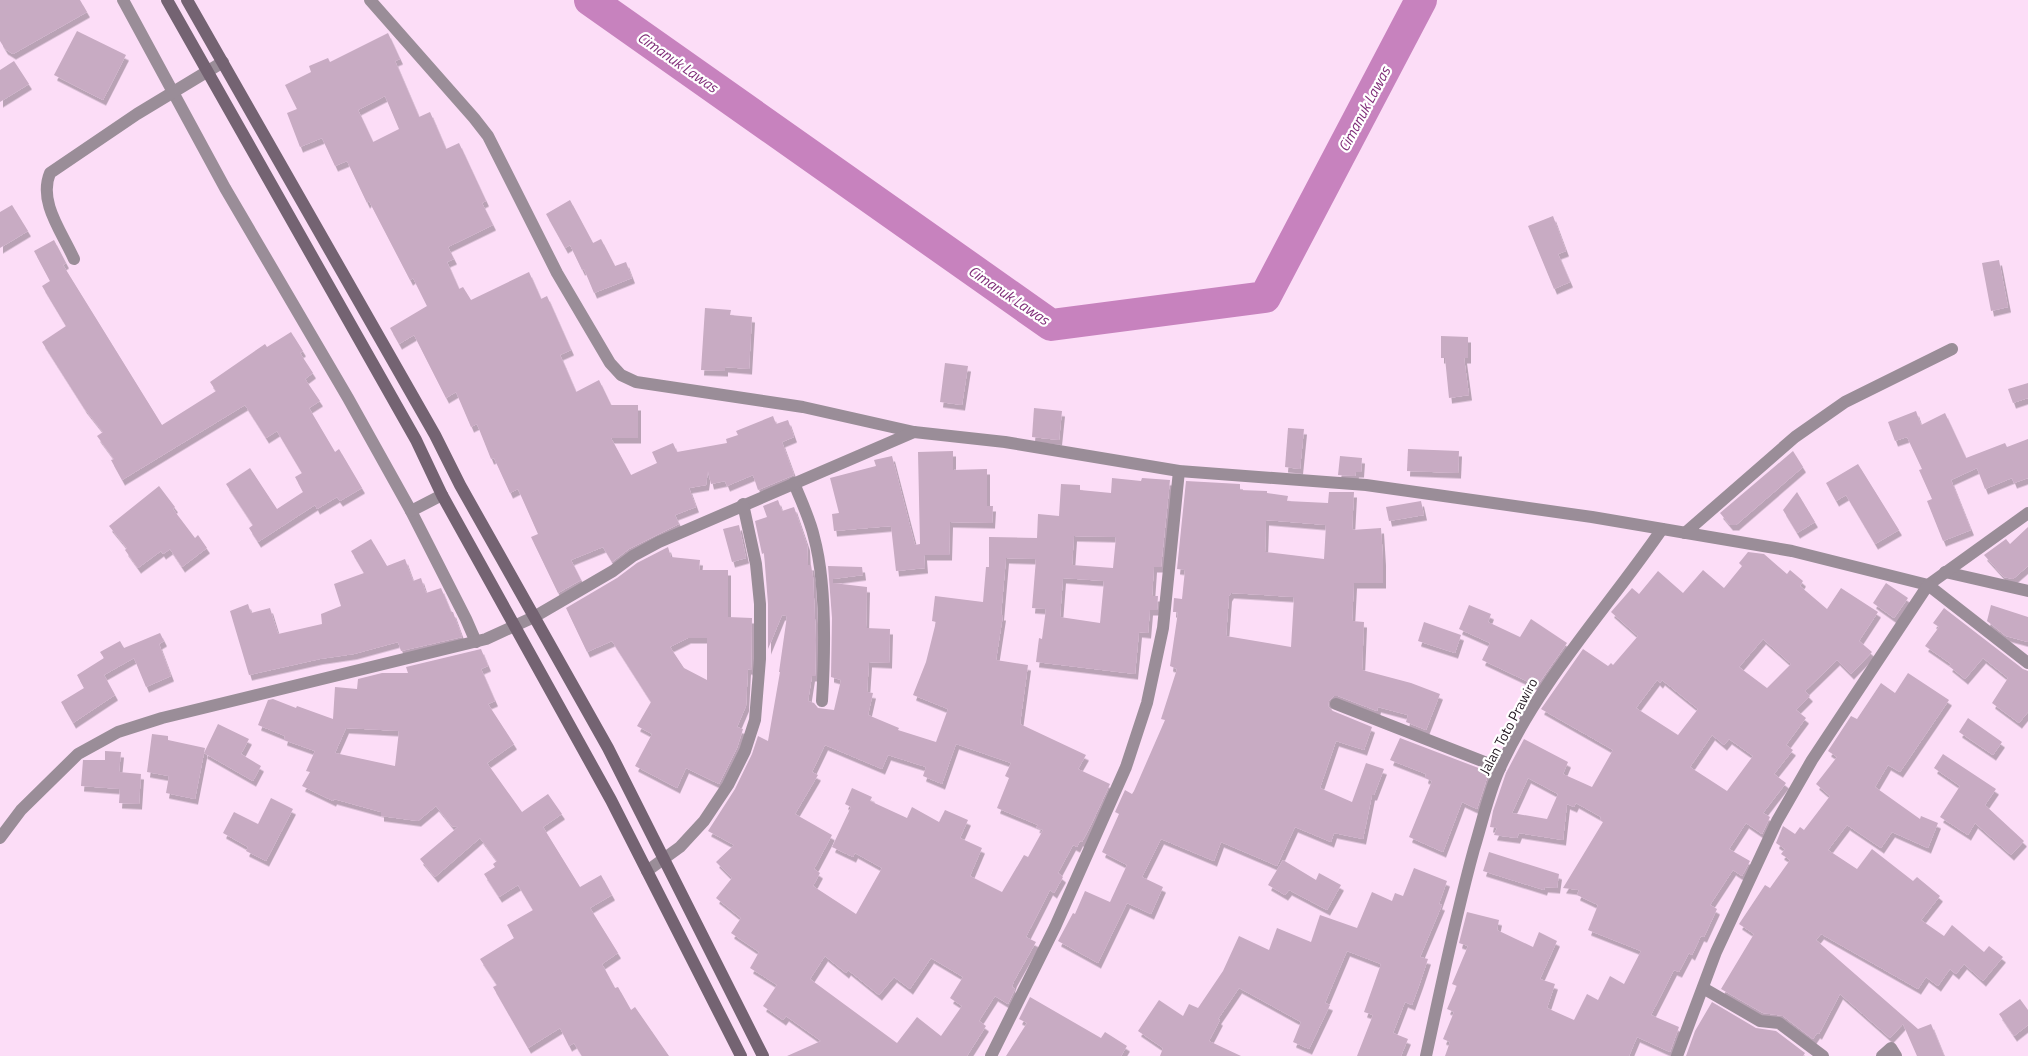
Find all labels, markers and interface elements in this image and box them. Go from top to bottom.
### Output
water label: Cimanuk Lawas [633,26,724,99]
water label: Cimanuk Lawas [1332,61,1397,156]
water label: Cimanuk Lawas [964,259,1055,332]
street label: Jalan Toto Prawiro [1474,674,1542,778]

